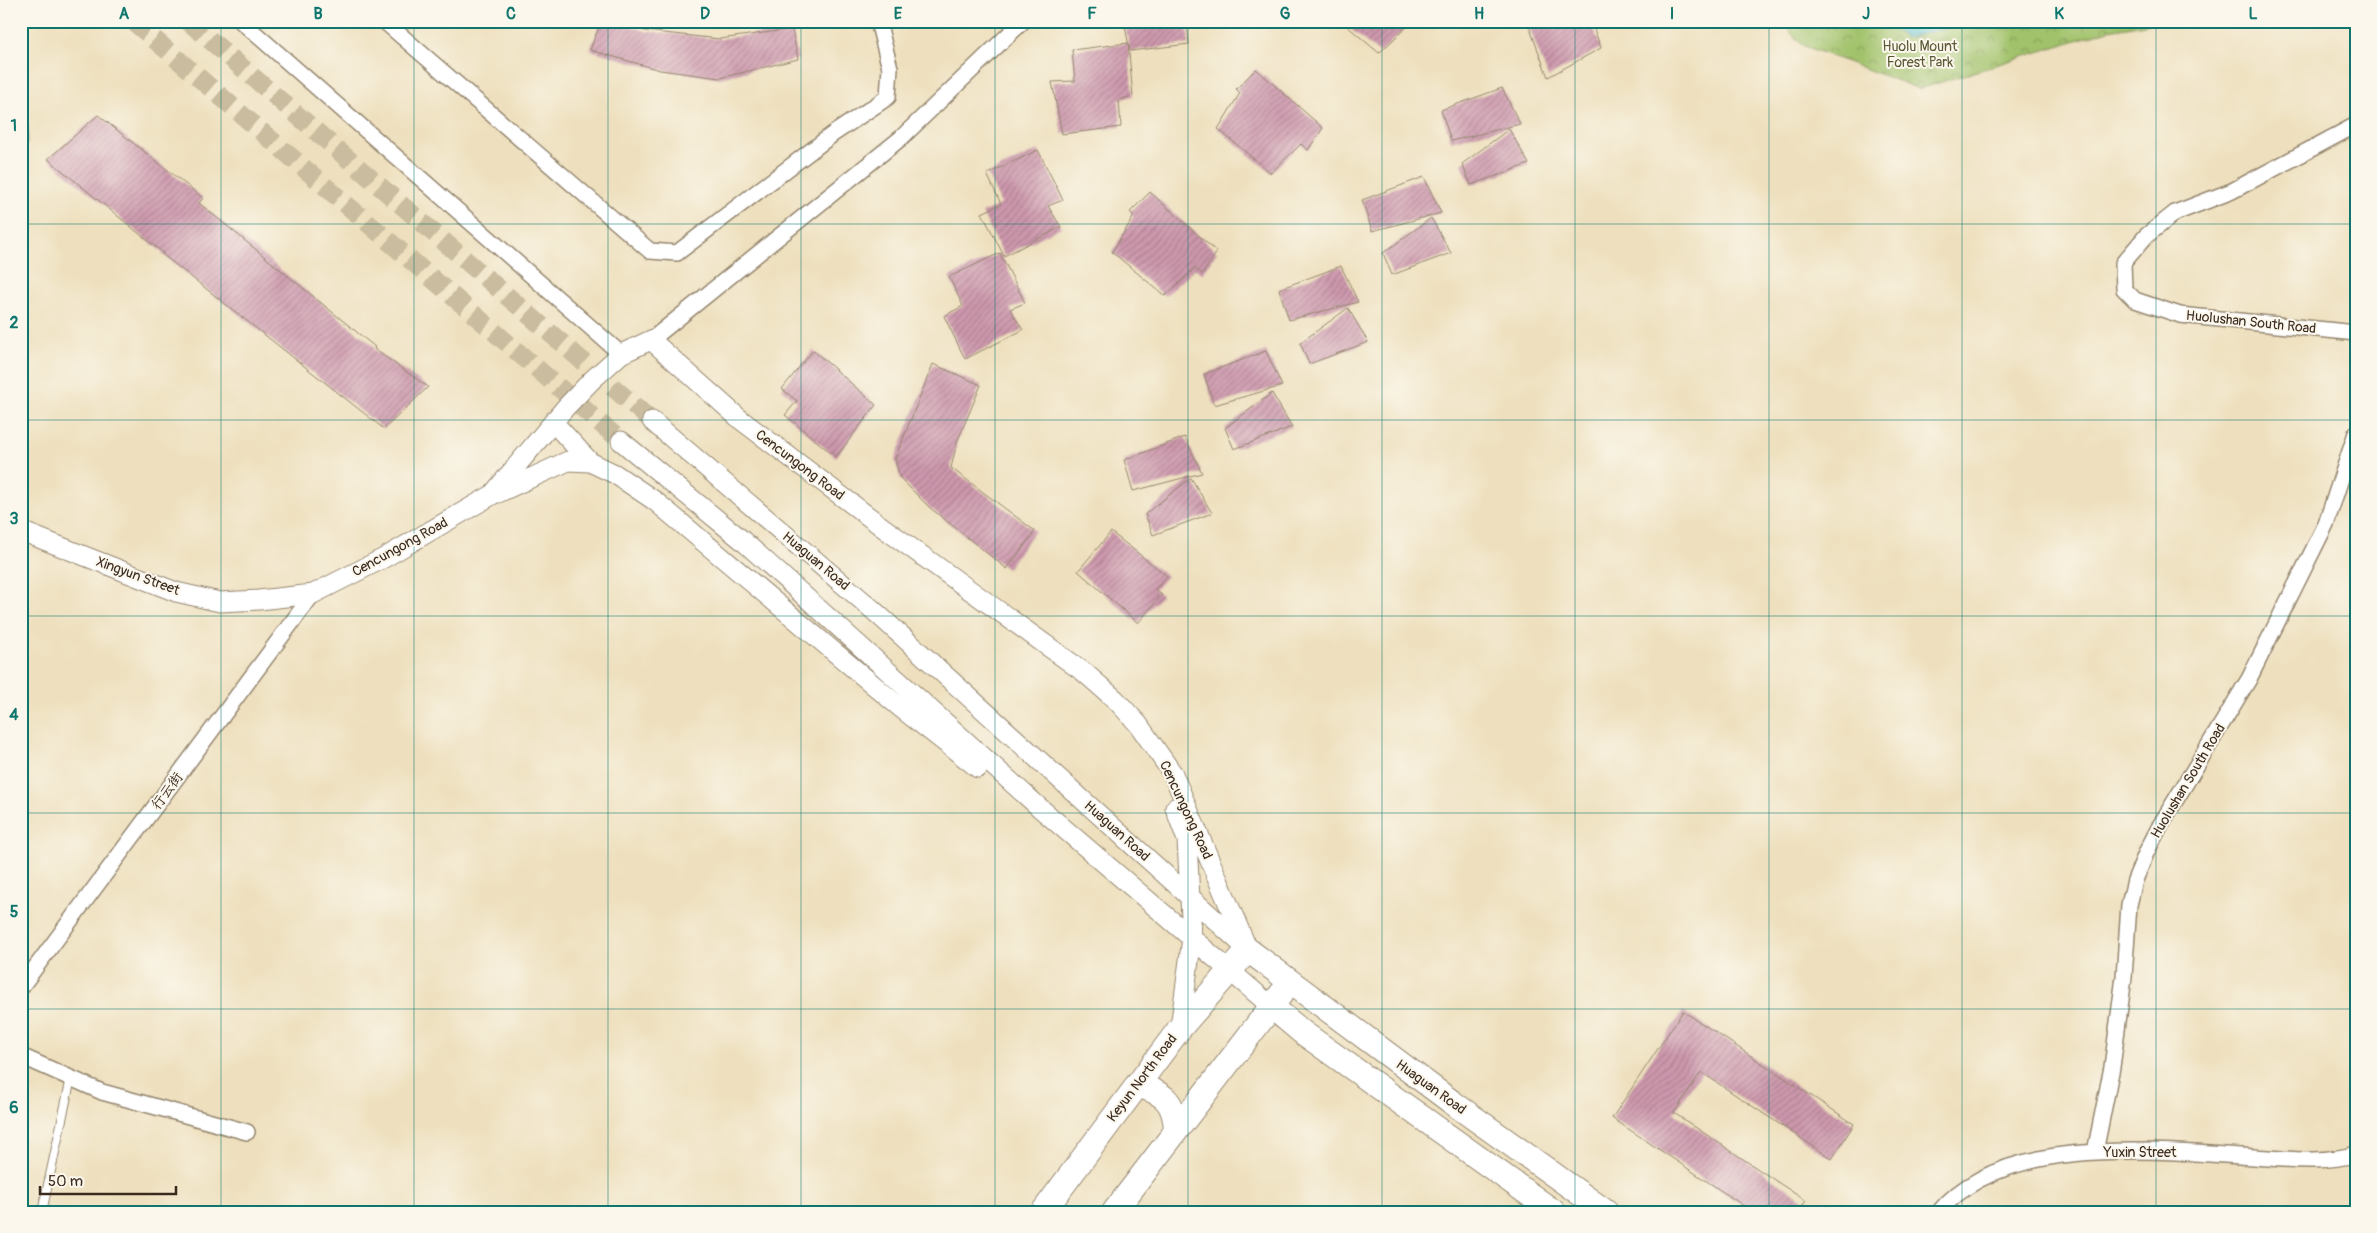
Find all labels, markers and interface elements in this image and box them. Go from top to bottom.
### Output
text: A [119,4,130,24]
text: B [313,4,323,24]
text: C [506,4,516,24]
text: D [700,4,710,24]
text: E [894,4,903,24]
text: F [1087,4,1097,24]
text: G [1280,4,1291,24]
text: H [1474,4,1484,24]
text: I [1670,4,1674,24]
text: J [1862,4,1870,24]
text: K [2054,4,2064,24]
text: L [2248,4,2258,24]
park label: Huolu Mount Forest Park [1883,38,1958,71]
text: 1 [11,116,17,136]
street label: Huolushan South Road [2185,307,2317,337]
text: 2 [10,313,19,333]
street label: Cencungong Road [752,426,848,504]
text: 3 [10,509,19,529]
street label: Cencungong Road [349,514,451,580]
street label: Huaguan Road [779,528,853,594]
street label: Xingyun Street [94,553,182,599]
text: 4 [9,705,19,725]
street label: Huolushan South Road [2147,721,2229,841]
street label: Cencungong Road [1156,758,1216,862]
street label: 行云街 [148,769,186,813]
street label: Huaguan Road [1081,797,1153,865]
text: 5 [10,902,19,922]
street label: Keyun North Road [1103,1031,1181,1125]
street label: Huaguan Road [1393,1056,1469,1118]
text: 6 [9,1098,19,1118]
street label: Yuxin Street [2102,1144,2177,1161]
scale bar [40,1163,176,1195]
text: 50 m [48,1172,83,1191]

